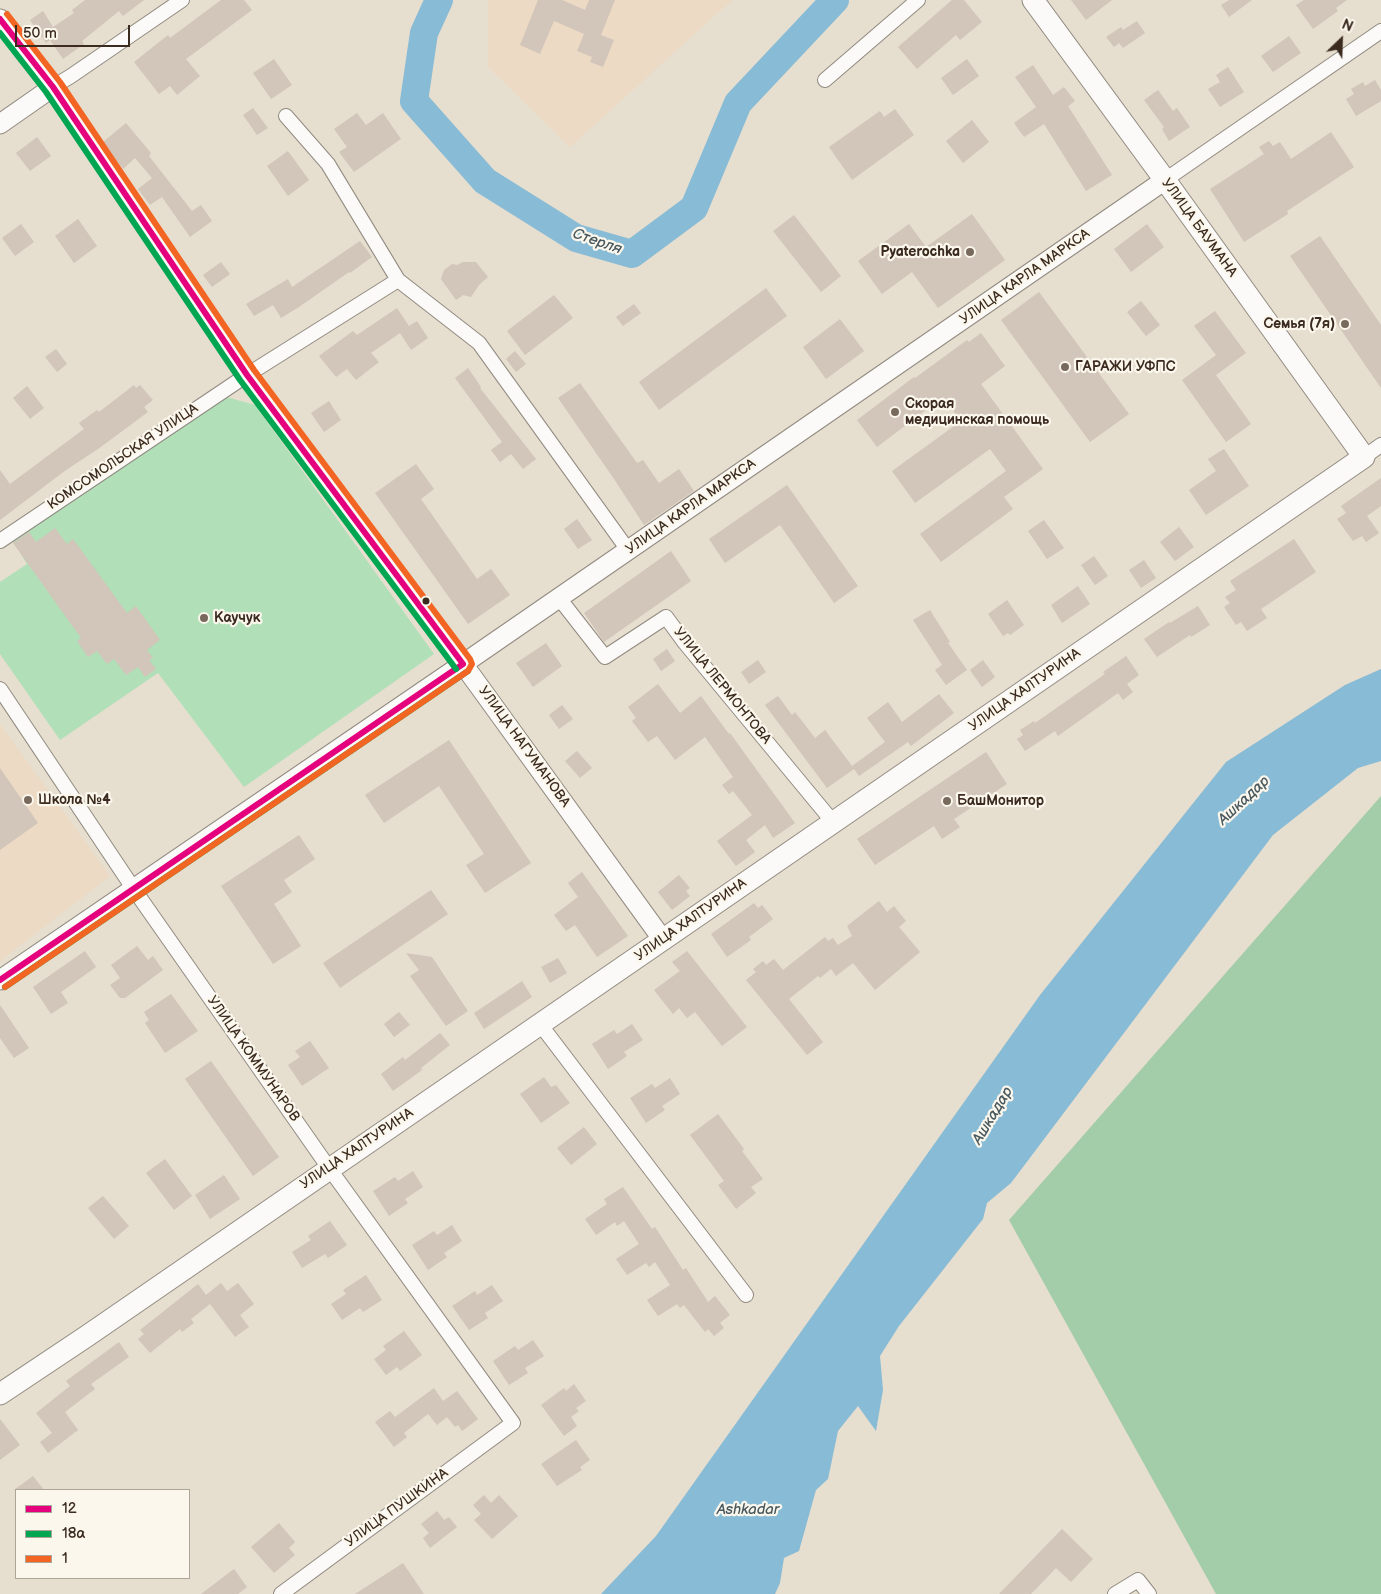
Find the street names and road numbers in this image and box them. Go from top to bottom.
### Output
street label: УЛИЦА БАУМАНА [1158,175,1240,281]
street label: УЛИЦА КАРЛА МАРКСА [957,226,1093,328]
street label: КОМСОМОЛЬСКАЯ УЛИЦА [45,400,201,514]
street label: УЛИЦА КАРЛА МАРКСА [623,456,759,558]
street label: УЛИЦА ЛЕРМОНТОВА [670,624,774,748]
street label: УЛИЦА ХАЛТУРИНА [966,645,1084,735]
street label: УЛИЦА НАГУМАНОВА [475,683,573,811]
street label: УЛИЦА ХАЛТУРИНА [632,875,750,965]
street label: УЛИЦА КОММУНАРОВ [203,993,303,1125]
street label: УЛИЦА ХАЛТУРИНА [297,1105,417,1193]
street label: УЛИЦА ПУШКИНА [342,1465,452,1551]

